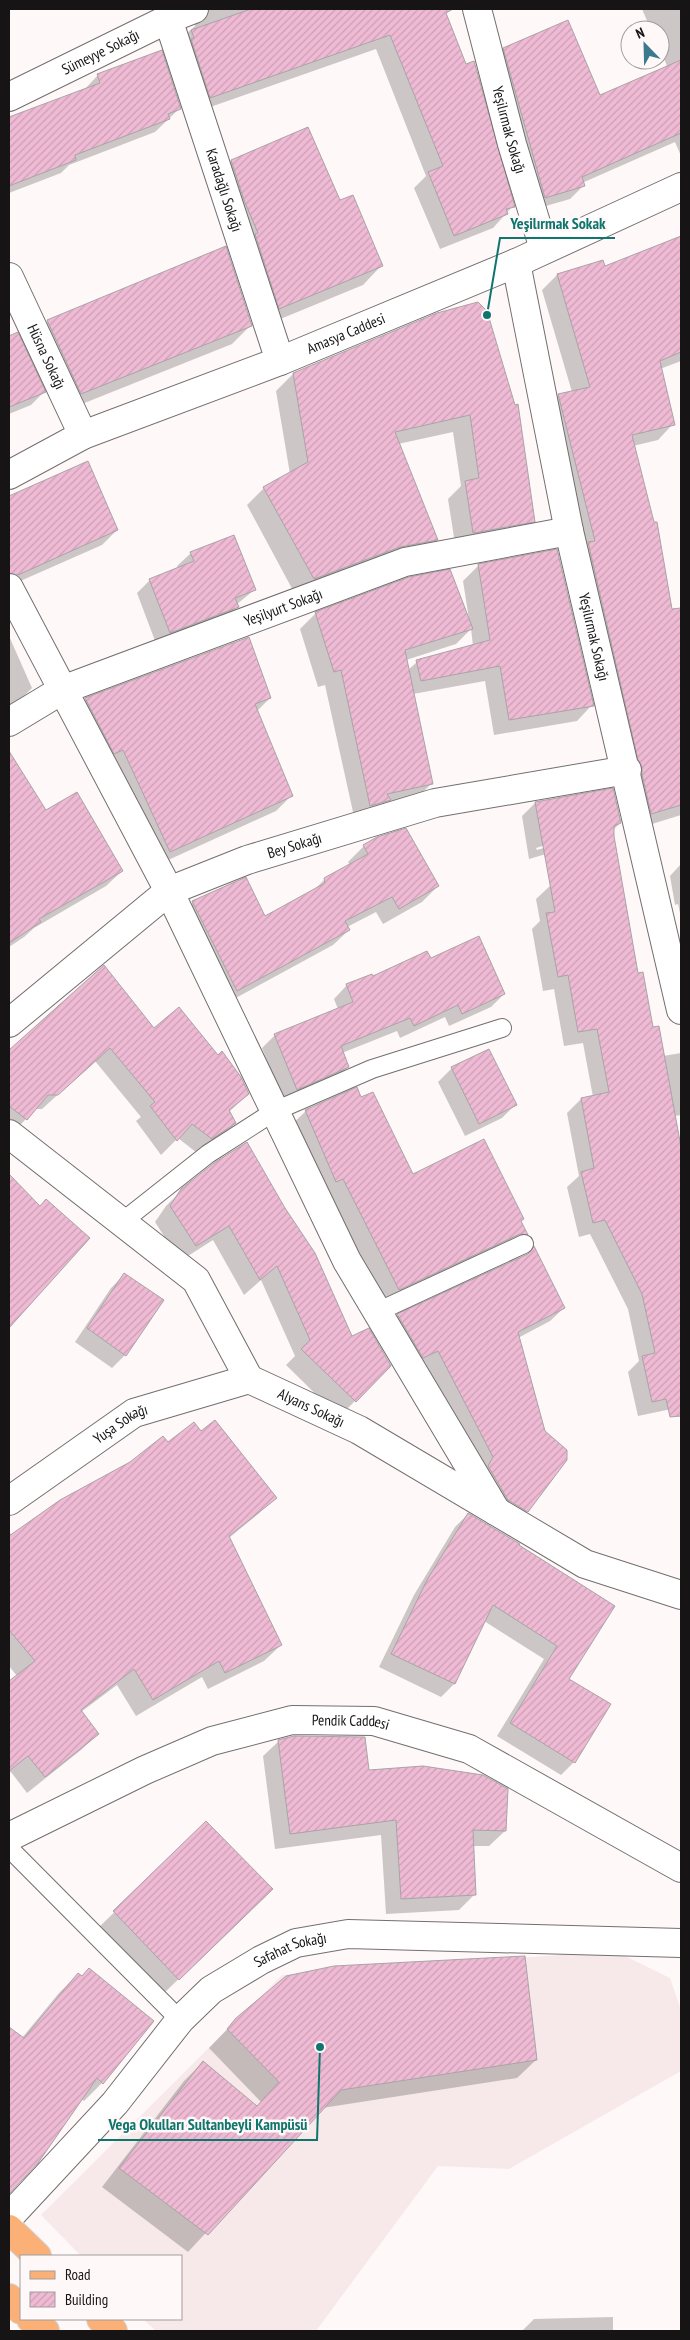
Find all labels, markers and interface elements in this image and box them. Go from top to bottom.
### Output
north arrow [620,20,670,70]
text: N [633,23,647,43]
street label: Sümeyye Sokağı [58,25,142,79]
street label: Yeşilırmak Sokağı [488,84,530,176]
street label: Karadağlı Sokağı [202,146,247,234]
callout: Yeşilırmak Sokak [500,207,615,238]
text: Yeşilırmak Sokak [509,213,606,233]
street label: Amasya Caddesi [304,308,388,358]
street label: Hüsna Sokağı [23,321,70,392]
street label: Yeşilyurt Sokağı [241,584,325,630]
street label: Yeşilırmak Sokağı [575,591,614,683]
street label: Bey Sokağı [265,828,324,862]
street label: Alyans Sokağı [275,1384,348,1431]
street label: Yuşa Sokağı [89,1400,150,1448]
street label: Pendik Caddesi [312,1710,392,1734]
street label: Safahat Sokağı [250,1928,328,1971]
callout: Vega Okulları Sultanbeyli Kampüsü [98,2109,317,2140]
text: Vega Okulları Sultanbeyli Kampüsü [108,2114,307,2134]
legend [20,2255,182,2320]
text: Road [65,2265,91,2284]
text: Building [65,2290,108,2309]

